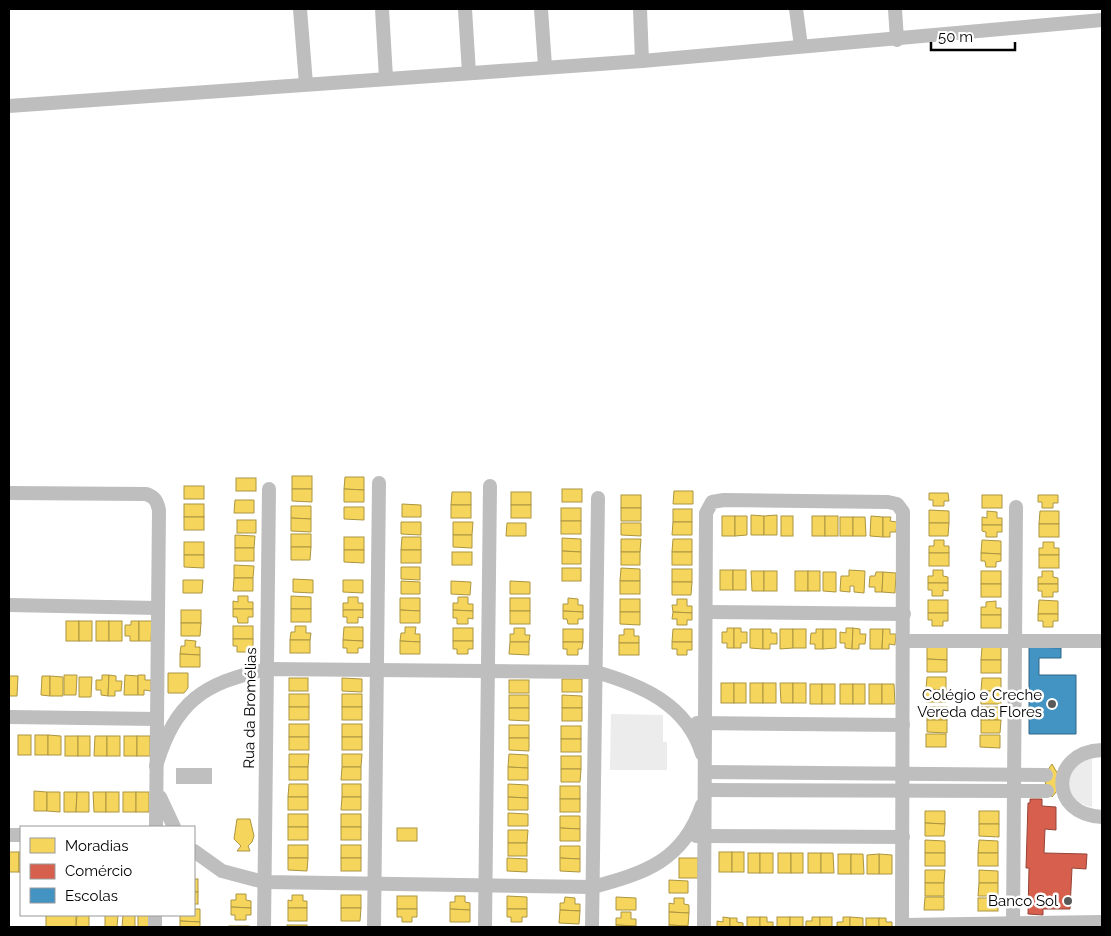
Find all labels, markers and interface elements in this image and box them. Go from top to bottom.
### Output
scale bar [931,20,1015,52]
text: 50 m [938,28,973,46]
street label: Rua da Bromélias [240,647,260,769]
place label: Colégio e Creche Vereda das Flores [917,686,1042,721]
marker: Colégio e Creche Vereda das Flores [1046,698,1058,710]
legend [20,826,195,916]
text: Moradias [65,837,128,855]
text: Comércio [65,862,132,880]
text: Escolas [65,887,118,905]
place label: Banco Sol [988,892,1059,910]
marker: Banco Sol [1062,895,1074,907]

